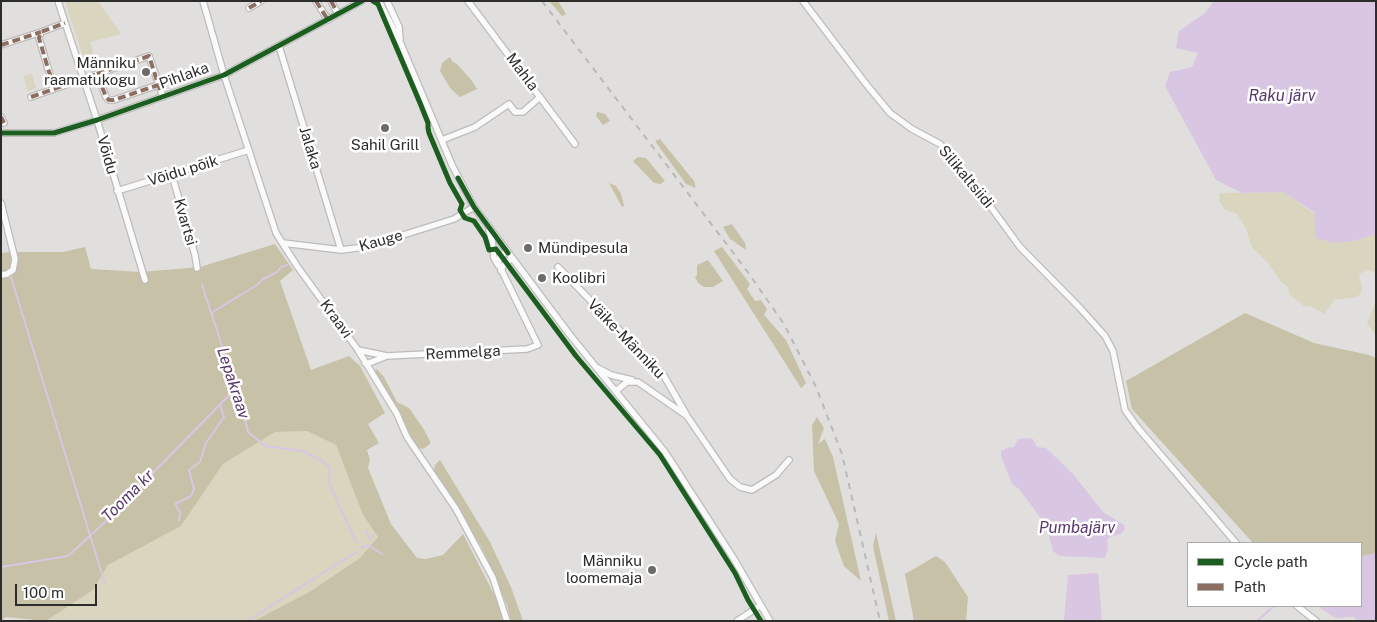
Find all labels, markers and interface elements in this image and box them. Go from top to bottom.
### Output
street label: Mahla [502,49,542,95]
place label: Männiku raamatukogu [44,54,136,89]
street label: Pihlaka [157,59,211,93]
marker: Männiku raamatukogu [140,66,152,78]
water label: Raku järv [1249,86,1315,106]
marker: Sahil Grill [379,122,391,134]
street label: Jalaka [295,125,325,171]
street label: Võidu [93,134,121,176]
place label: Sahil Grill [351,136,419,154]
street label: Silikaltsiidi [935,142,997,212]
street label: Võidu põik [146,152,220,190]
street label: Kvartsi [170,196,200,248]
street label: Kauge [357,226,405,256]
place label: Mündipesula [538,239,628,257]
marker: Mündipesula [522,242,534,254]
place label: Koolibri [552,269,606,287]
marker: Koolibri [536,272,548,284]
street label: Kraavi [316,296,356,342]
street label: Väike-Männiku [584,296,668,382]
street label: Remmelga [425,342,501,364]
water label: Lepakraav [212,345,254,421]
water label: Tooma kr [98,466,158,526]
water label: Pumbajärv [1039,518,1115,538]
legend [1187,542,1362,607]
place label: Männiku loomemaja [566,552,642,587]
text: Cycle path [1234,553,1308,570]
marker: Männiku loomemaja [646,564,658,576]
scale bar [18,574,100,606]
text: Path [1234,578,1266,595]
text: 100 m [23,584,64,601]

